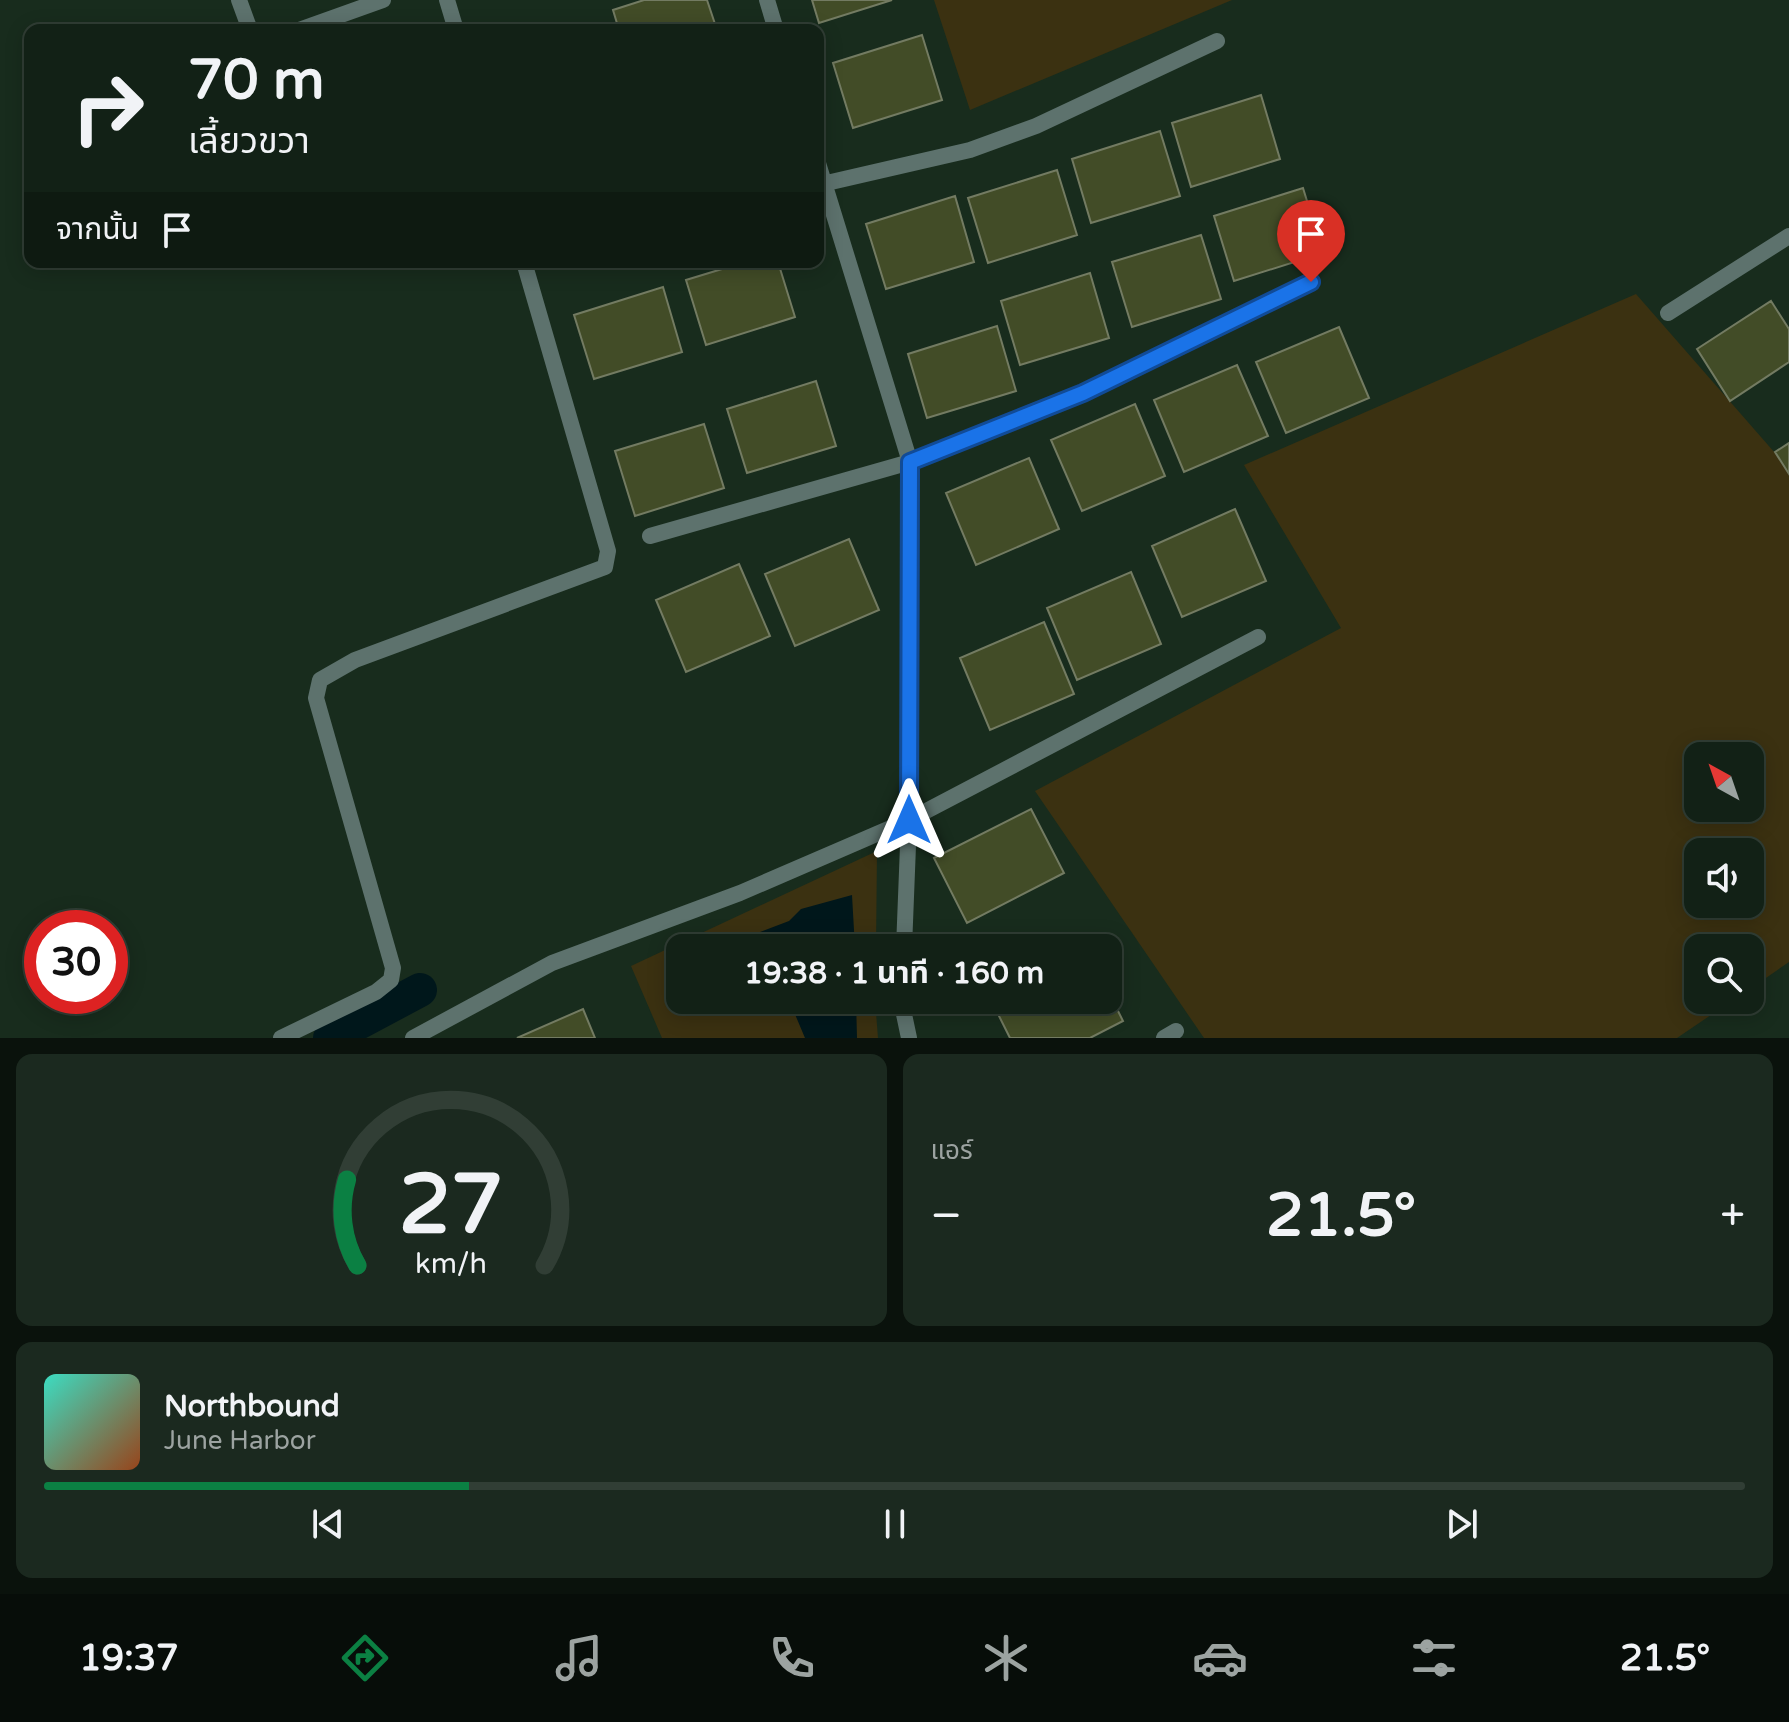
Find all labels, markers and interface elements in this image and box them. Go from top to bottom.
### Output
text: 70 m [188,47,324,114]
icon: right [56,56,160,160]
text: เลี้ยวขวา [188,120,310,163]
pin [1277,200,1345,282]
icon: arrive [155,208,199,252]
text: จากนั้น [56,211,139,248]
icon: arrive [1289,212,1333,256]
north arrow [1684,742,1764,822]
map controls [1684,742,1764,1014]
position arrow [867,778,951,862]
button: sound [1684,838,1764,918]
speed limit sign: 30 [24,910,128,1014]
button: search [1684,934,1764,1014]
text: 19:38 · 1 นาที · 160 m [744,955,1044,992]
text: แอร์ [931,1135,973,1166]
text: 27 [399,1156,503,1256]
text: 21.5° [1266,1180,1416,1252]
text: − [931,1190,962,1243]
text: + [1720,1190,1745,1243]
text: km/h [415,1247,487,1281]
text: Northbound [164,1388,340,1425]
text: June Harbor [164,1425,316,1456]
icon: previous [306,1502,350,1546]
icon: pause [873,1502,917,1546]
icon: next [1440,1502,1484,1546]
icon: directions [337,1630,393,1686]
icon: music [551,1630,607,1686]
icon: phone [764,1630,820,1686]
icon: climate [978,1630,1034,1686]
icon: car [1192,1630,1248,1686]
icon: filters [1406,1630,1462,1686]
text: 19:37 [79,1637,179,1680]
text: 21.5° [1620,1637,1710,1680]

